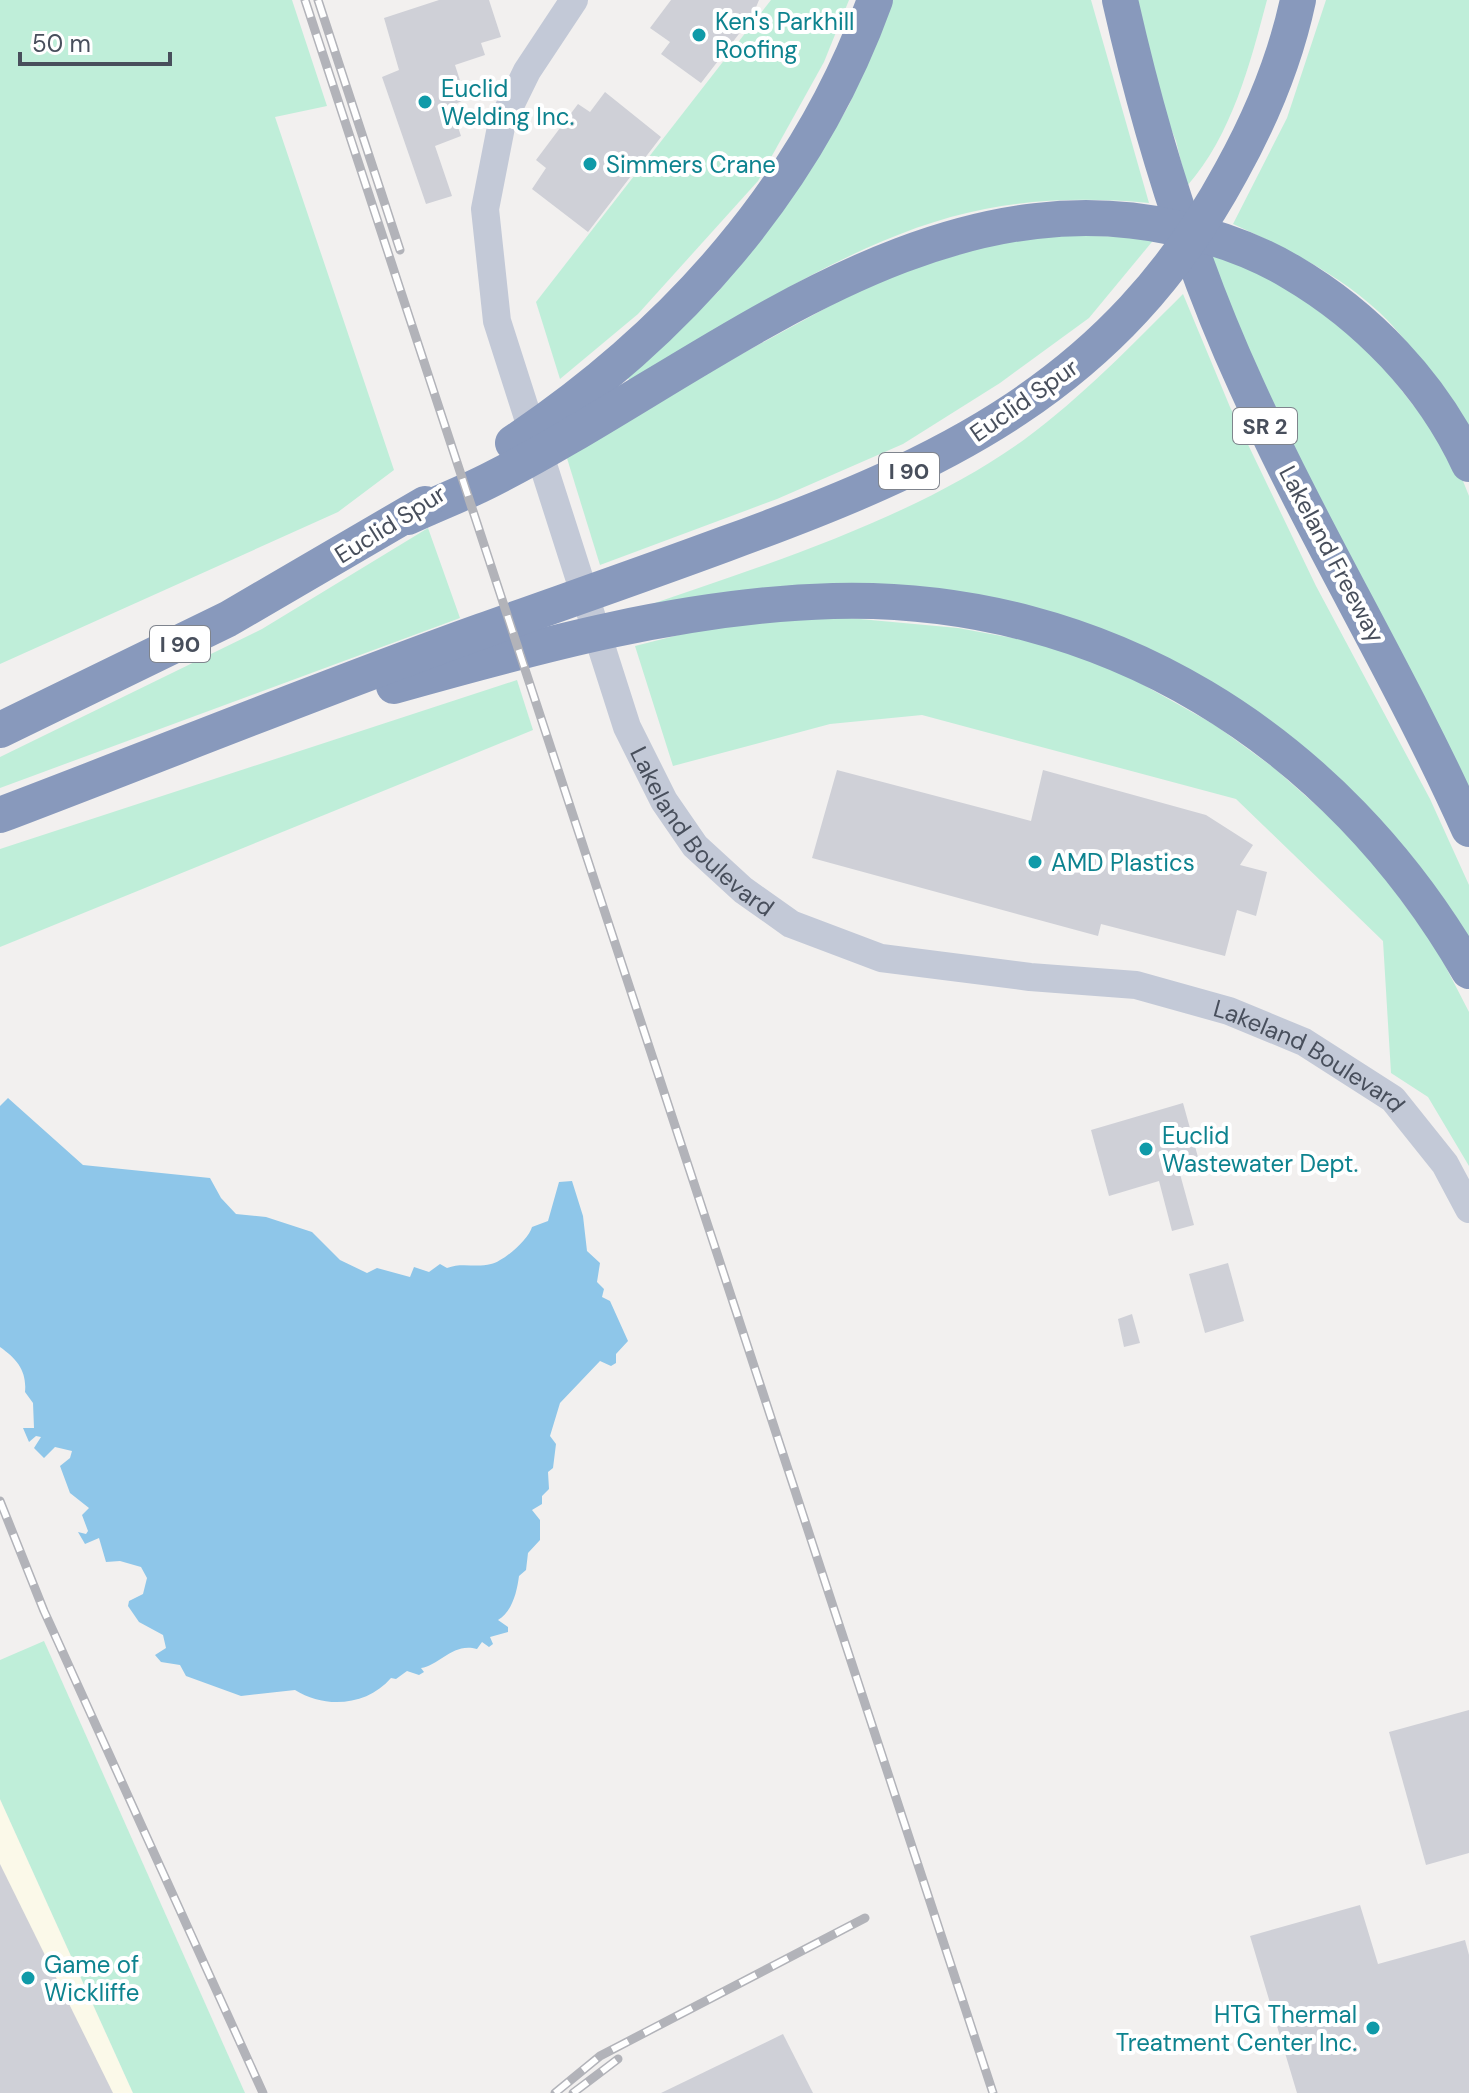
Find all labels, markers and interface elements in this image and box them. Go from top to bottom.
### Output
place label: Ken's Parkhill Roofing [715,6,854,65]
scale bar [20,16,170,66]
marker: Ken's Parkhill Roofing [690,26,708,44]
text: 50 m [32,28,91,59]
place label: Euclid Welding Inc. [441,73,574,132]
marker: Euclid Welding Inc. [416,93,434,111]
place label: Simmers Crane [606,149,776,180]
marker: Simmers Crane [581,155,599,173]
street label: Euclid Spur [964,351,1084,449]
road number: SR 2 [1233,408,1297,444]
road number: I 90 [879,453,939,489]
street label: Lakeland Freeway [1272,460,1392,648]
street label: Euclid Spur [329,478,451,570]
road number: I 90 [150,626,210,662]
street label: Lakeland Boulevard [624,741,780,923]
place label: AMD Plastics [1051,847,1195,878]
marker: AMD Plastics [1026,853,1044,871]
street label: Lakeland Boulevard [1210,992,1413,1118]
place label: Euclid Wastewater Dept. [1162,1120,1358,1179]
marker: Euclid Wastewater Dept. [1137,1140,1155,1158]
place label: Game of Wickliffe [44,1949,139,2008]
marker: Game of Wickliffe [19,1969,37,1987]
place label: HTG Thermal Treatment Center Inc. [1116,1999,1357,2058]
marker: HTG Thermal Treatment Center Inc. [1364,2019,1382,2037]

